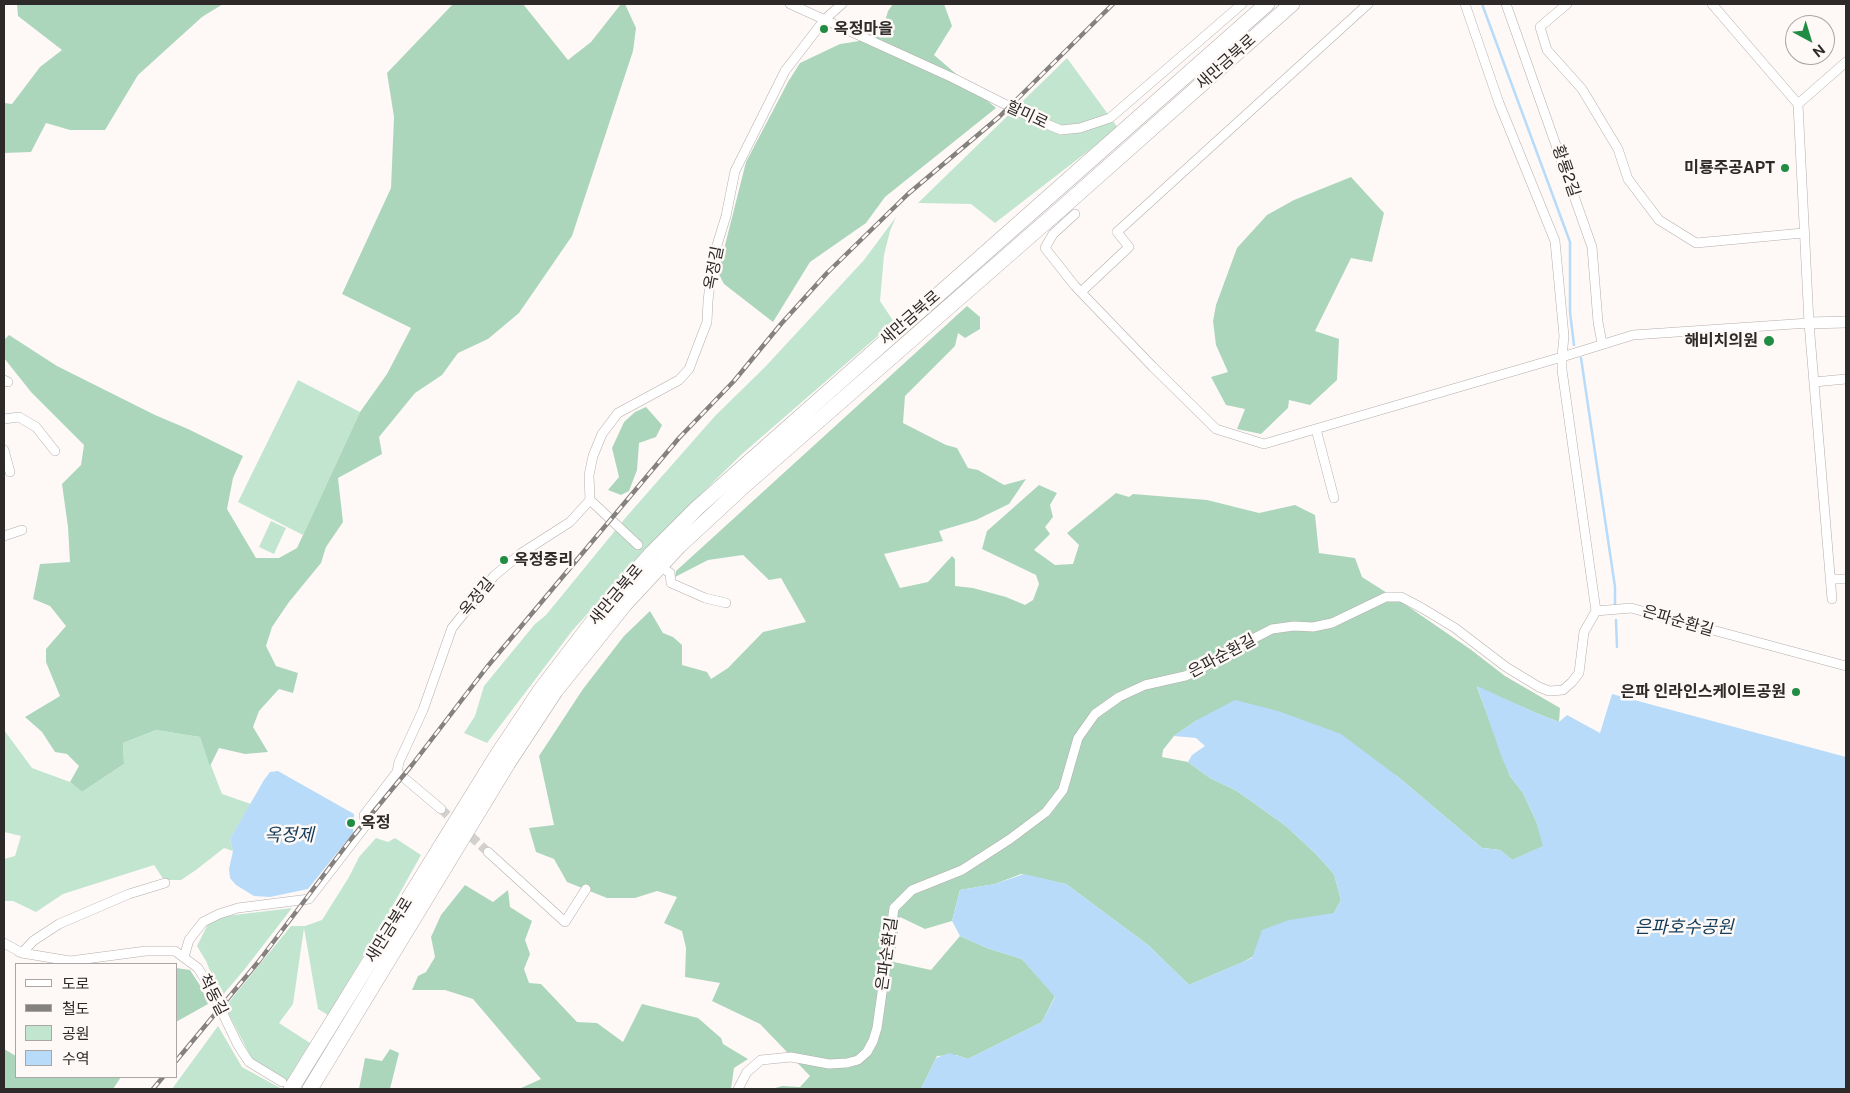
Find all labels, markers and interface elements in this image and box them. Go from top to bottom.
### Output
north arrow [1785,15,1835,65]
place label: 옥정마을 [834,19,893,39]
marker: 옥정마을 [818,23,830,35]
street label: 새만금북로 [1192,30,1260,94]
text: N [1810,41,1828,61]
street label: 할미로 [1003,97,1051,133]
street label: 황룡2길 [1548,142,1584,200]
place label: 미룡주공APT [1684,158,1775,178]
marker: 미룡주공APT [1779,162,1791,174]
street label: 옥정길 [700,244,728,292]
street label: 새만금북로 [876,287,944,349]
place label: 해비치의원 [1684,331,1758,351]
marker: 해비치의원 [1762,334,1776,348]
place label: 옥정중리 [514,550,573,570]
marker: 옥정중리 [498,554,510,566]
street label: 새만금북로 [585,561,647,629]
street label: 옥정길 [456,574,498,620]
street label: 은파순환길 [1640,602,1716,640]
street label: 은파순환길 [1185,630,1259,682]
place label: 은파 인라인스케이트공원 [1620,682,1786,702]
marker: 은파 인라인스케이트공원 [1790,686,1802,698]
place label: 옥정 [361,813,390,833]
marker: 옥정 [345,817,357,829]
water label: 옥정제 [264,824,314,846]
street label: 새만금북로 [361,894,417,966]
street label: 은파순환길 [872,916,902,992]
water label: 은파호수공원 [1634,916,1734,938]
legend [15,963,178,1078]
street label: 척동길 [194,971,232,1019]
text: 도로 [62,975,90,992]
text: 철도 [62,1000,90,1017]
text: 공원 [62,1025,90,1042]
text: 수역 [62,1050,90,1067]

